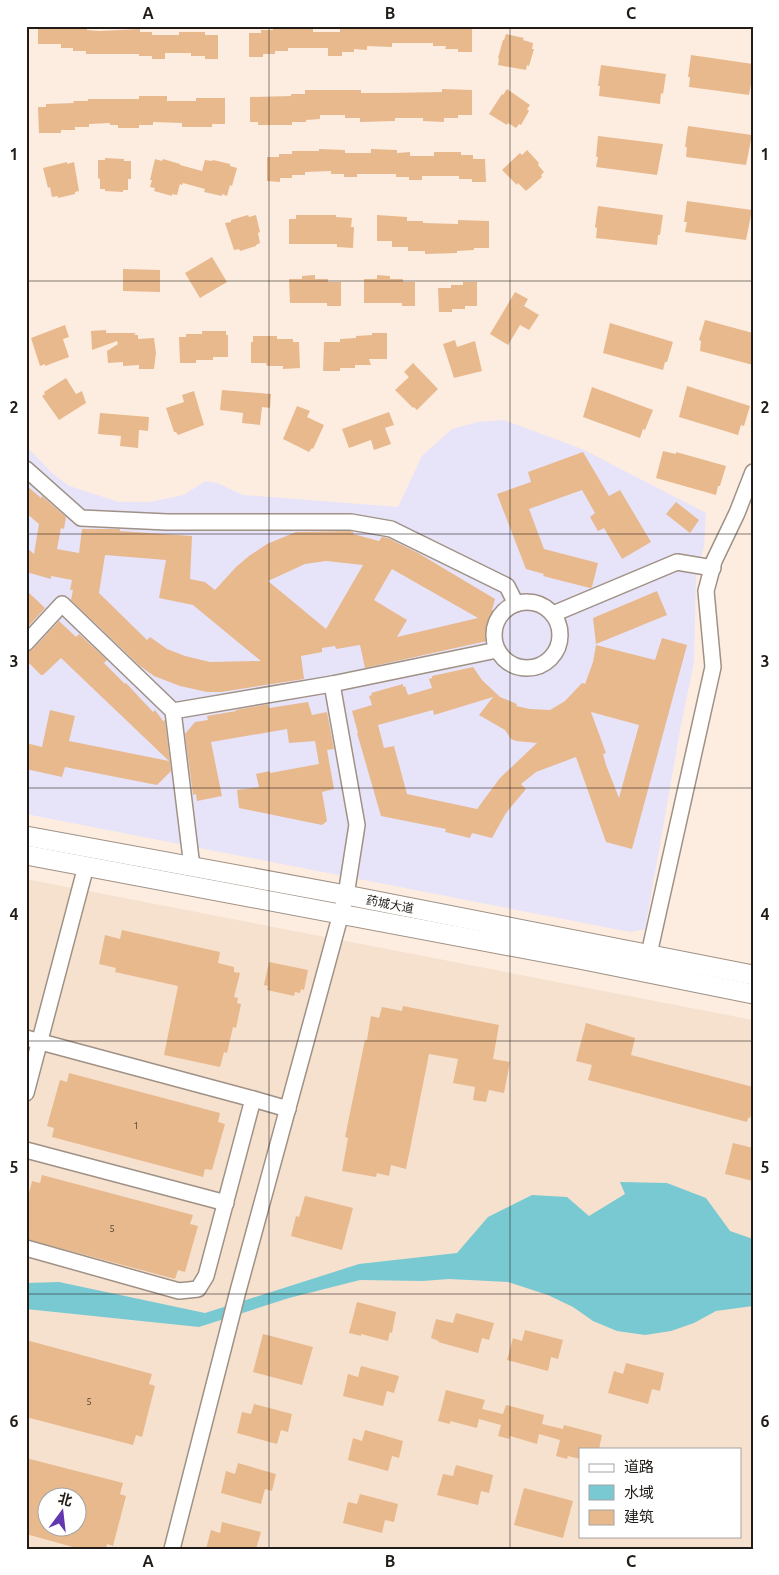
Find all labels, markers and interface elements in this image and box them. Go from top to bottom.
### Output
text: A [142,4,154,22]
text: B [385,4,395,22]
text: C [626,4,636,22]
text: 1 [9,145,19,163]
text: 1 [760,145,770,163]
text: 2 [9,398,19,416]
text: 2 [760,398,770,416]
text: 3 [9,652,19,670]
text: 3 [760,652,770,670]
street label: 药城大道 [365,893,415,915]
text: 4 [9,905,19,923]
text: 4 [760,905,770,923]
house number: 1 [133,1120,139,1131]
text: 5 [9,1158,19,1176]
text: 5 [760,1158,770,1176]
house number: 5 [109,1223,115,1234]
house number: 5 [86,1396,92,1407]
text: 6 [9,1412,19,1430]
text: 6 [760,1412,770,1430]
legend [579,1448,742,1538]
text: 道路 [624,1458,654,1475]
text: 水域 [624,1484,654,1501]
north arrow [38,1488,88,1538]
text: 北 [57,1490,74,1509]
text: 建筑 [624,1508,654,1525]
text: A [142,1552,154,1570]
text: B [385,1552,395,1570]
text: C [626,1552,636,1570]

